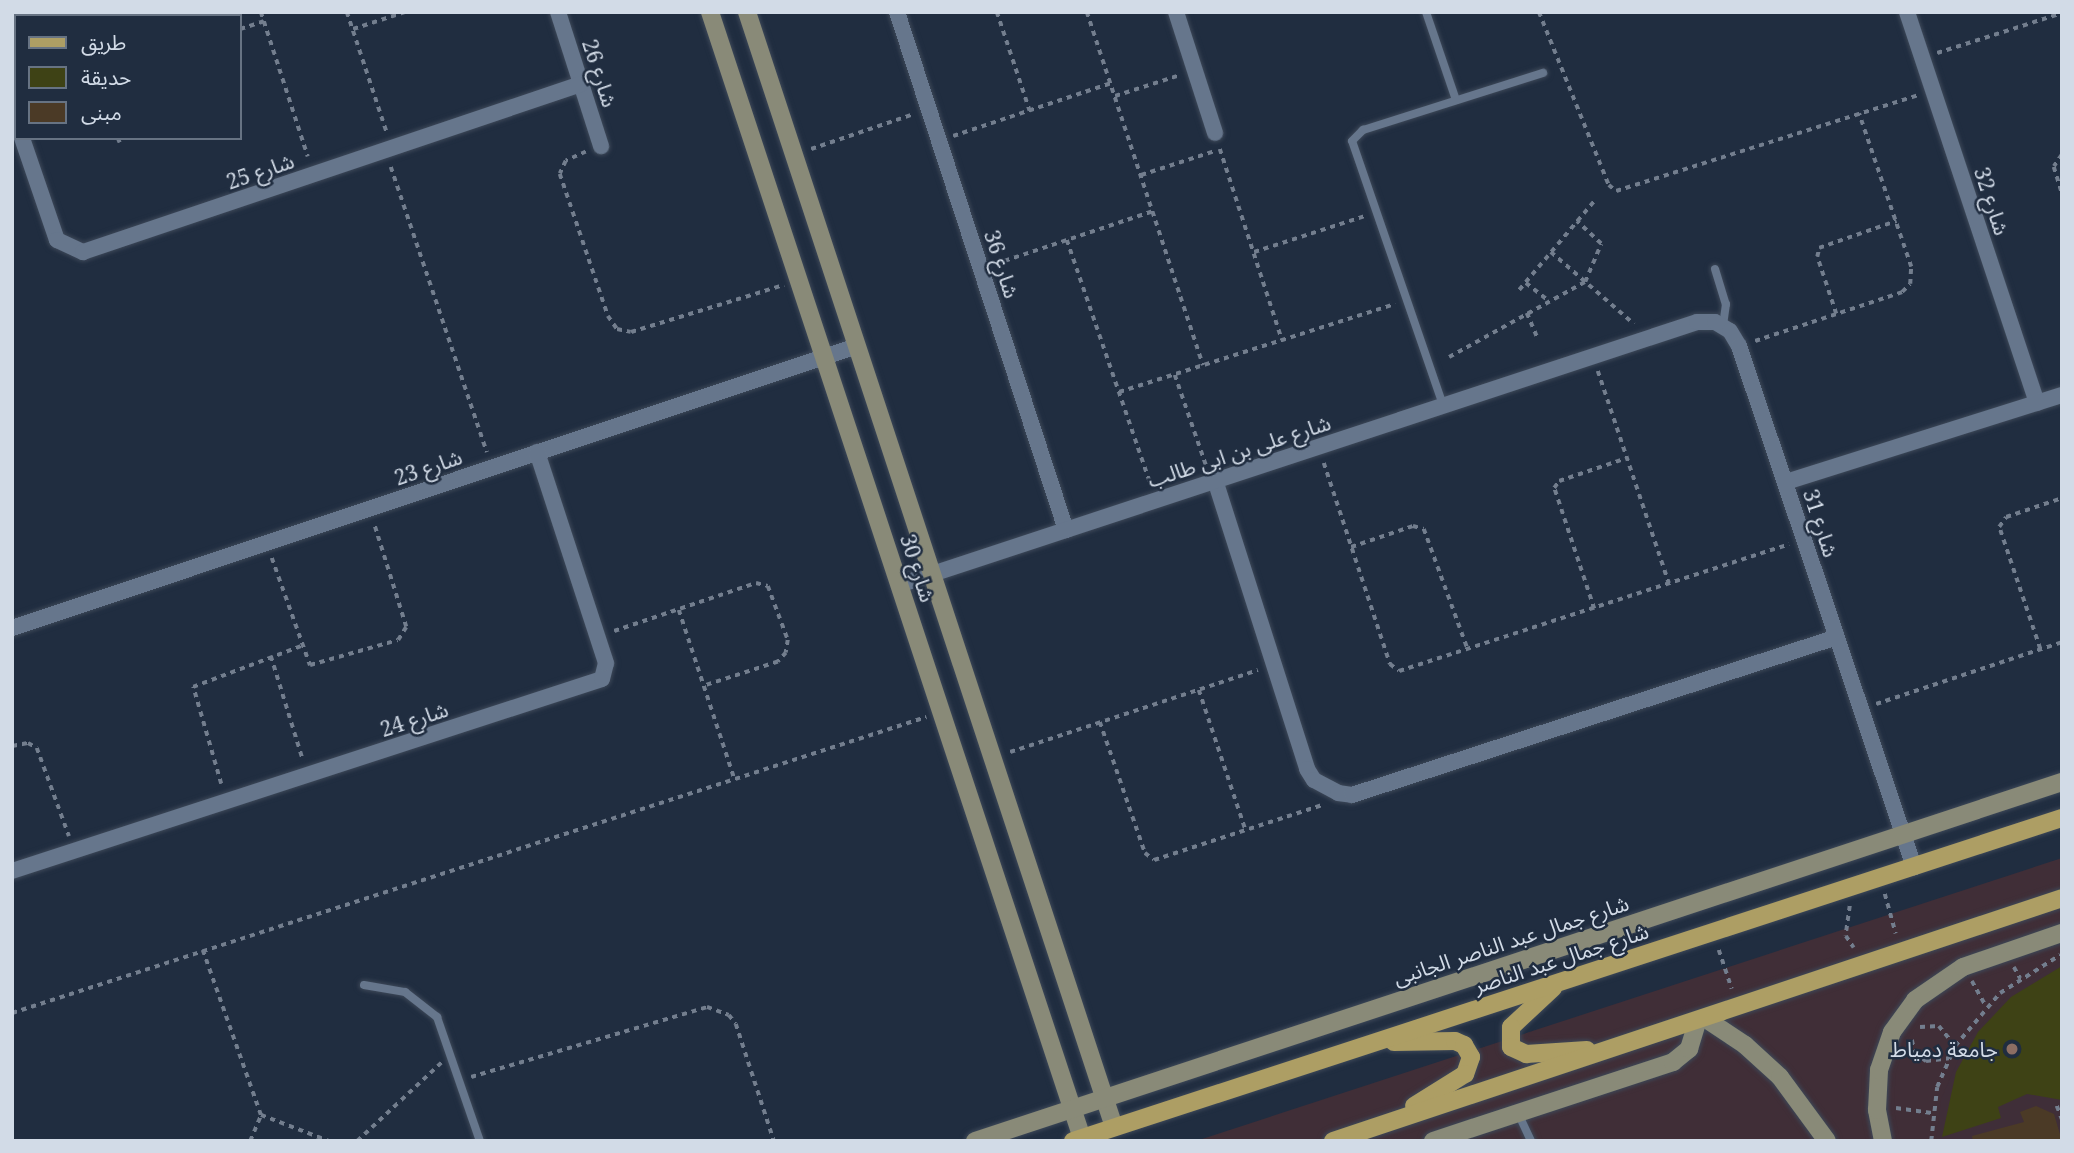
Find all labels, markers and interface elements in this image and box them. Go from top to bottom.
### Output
legend [14,14,242,140]
text: طريق [81,28,126,56]
street label: شارع 26 [577,36,623,110]
text: حديقة [81,63,131,91]
text: مبنى [81,98,122,126]
street label: شارع 25 [223,148,297,194]
street label: شارع 32 [1969,164,2015,238]
street label: شارع 36 [979,227,1025,301]
street label: شارع على بن ابى طالب [1144,410,1334,492]
street label: شارع 23 [391,444,465,490]
street label: شارع 31 [1798,486,1844,560]
street label: شارع 30 [895,531,941,605]
street label: شارع 24 [377,696,451,742]
street label: شارع جمال عبد الناصر الجانبى [1390,890,1632,990]
street label: شارع جمال عبد الناصر [1470,918,1652,998]
place label: جامعة دمياط [1890,1036,1998,1062]
marker: جامعة دمياط [2004,1041,2020,1057]

